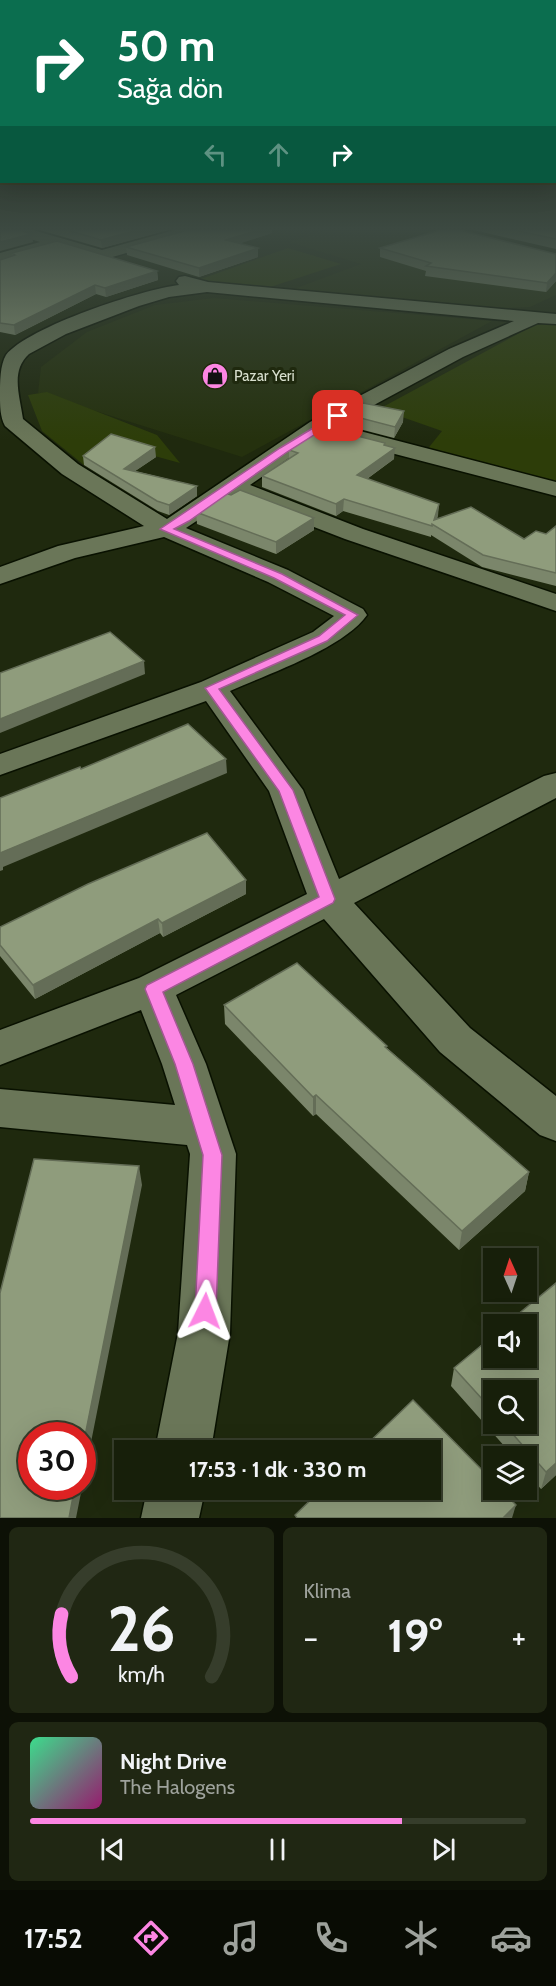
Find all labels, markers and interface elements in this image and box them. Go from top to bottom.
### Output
text: 50 m [117,20,215,72]
icon: right [18,24,96,102]
text: Sağa dön [117,72,223,105]
icon: left [199,138,232,171]
icon: ahead [262,138,295,171]
icon: right [325,138,358,171]
shop icon: Pazar Yeri [200,361,230,391]
place label: Pazar Yeri [234,367,295,385]
pin [312,390,363,441]
icon: arrive [321,399,354,432]
north arrow [483,1248,537,1302]
map controls [483,1248,537,1500]
position arrow [173,1279,237,1343]
button: sound [483,1314,537,1368]
button: search [483,1380,537,1434]
speed limit sign: 30 [18,1422,96,1500]
button: layers [483,1446,537,1500]
text: 17:53 · 1 dk · 330 m [189,1456,366,1483]
text: Klima [304,1579,351,1603]
text: 26 [107,1591,175,1667]
text: 19° [387,1609,442,1663]
text: − [304,1617,318,1657]
text: + [511,1617,526,1657]
text: km/h [118,1661,165,1687]
text: Night Drive [120,1748,227,1775]
text: The Halogens [120,1775,235,1799]
icon: previous [96,1833,129,1866]
icon: pause [261,1833,294,1866]
icon: next [427,1833,460,1866]
icon: directions [130,1917,172,1959]
icon: music [220,1917,262,1959]
icon: phone [310,1917,352,1959]
icon: climate [400,1917,442,1959]
icon: car [490,1917,532,1959]
text: 17:52 [24,1922,82,1955]

